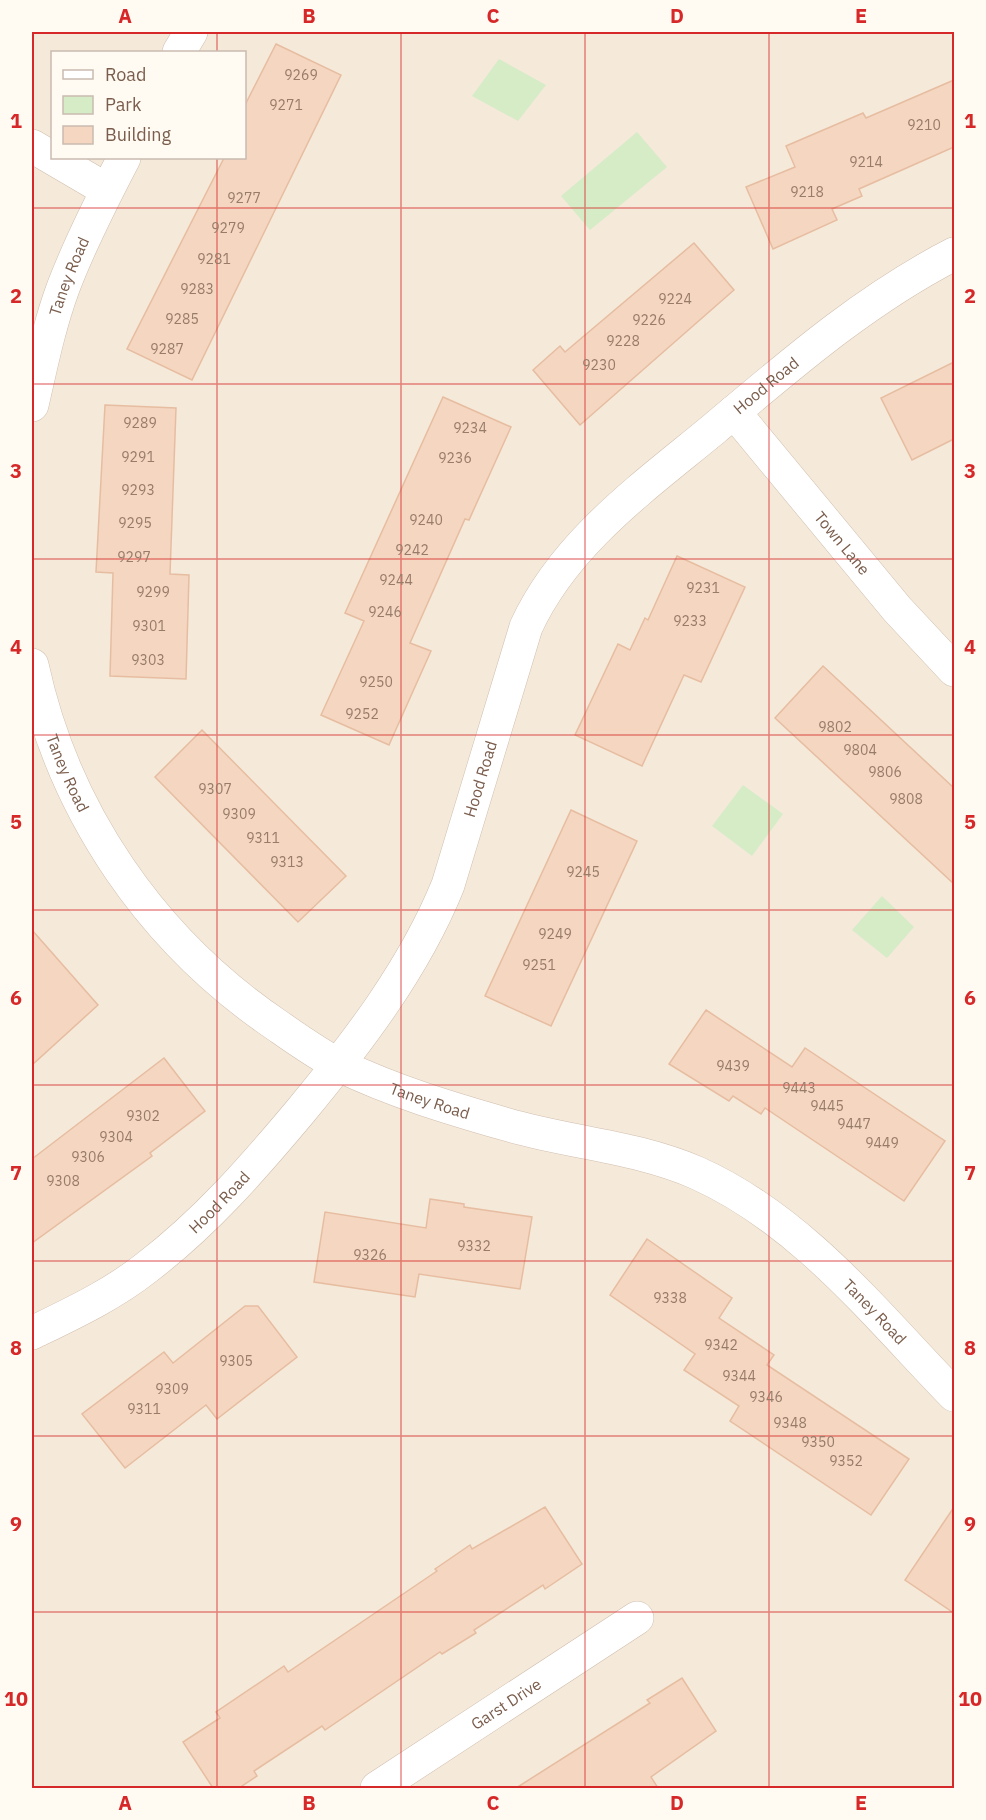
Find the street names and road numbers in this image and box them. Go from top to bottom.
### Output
street label: Taney Road [44,234,93,318]
street label: Hood Road [729,352,803,418]
street label: Town Lane [810,507,875,579]
street label: Taney Road [42,731,94,815]
street label: Hood Road [459,738,501,820]
street label: Taney Road [387,1078,472,1123]
street label: Hood Road [184,1167,254,1237]
street label: Taney Road [839,1275,911,1348]
street label: Garst Drive [467,1673,545,1734]

